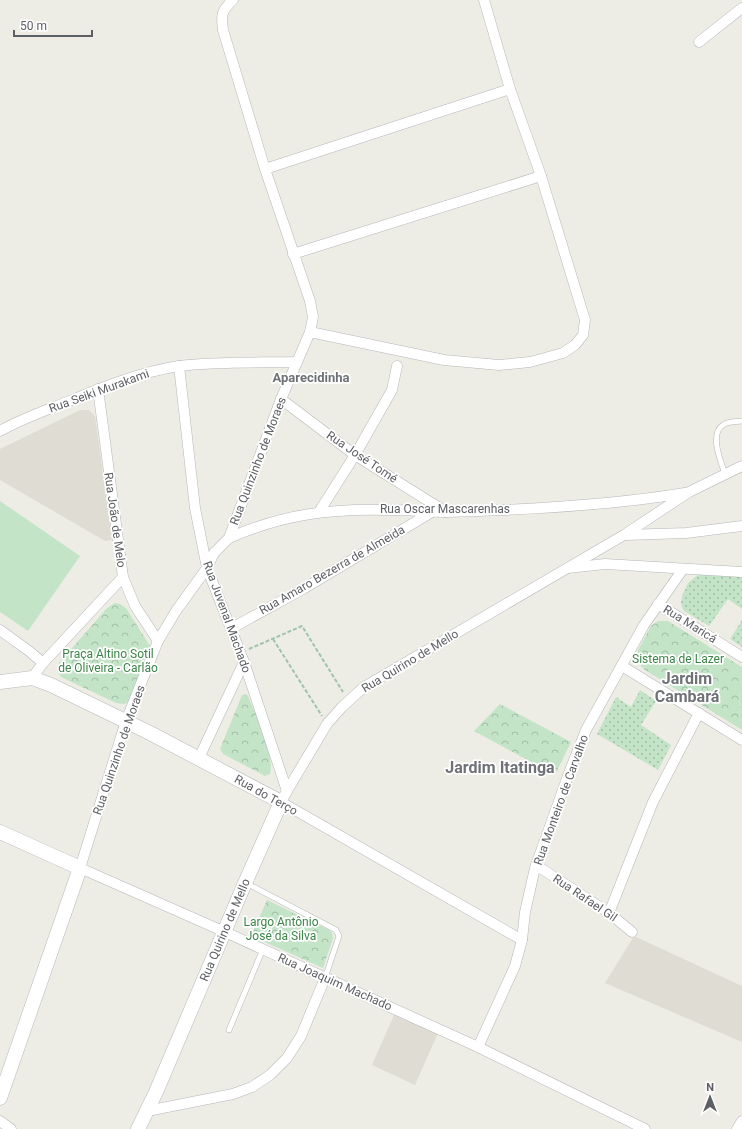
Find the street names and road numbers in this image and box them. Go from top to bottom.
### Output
street label: Rua Seiki Murakami [47,366,151,416]
street label: Rua Quinzinho de Moraes [227,395,289,527]
street label: Rua José Tomé [324,428,400,486]
street label: Rua João de Melo [101,471,129,569]
street label: Rua Oscar Mascarenhas [380,502,510,516]
street label: Rua Amaro Bezerra de Almeida [257,523,407,617]
street label: Rua Juvenal Machado [200,559,254,675]
street label: Rua Maricá [661,602,719,646]
street label: Rua Quirino de Mello [359,627,461,695]
street label: Rua Quinzinho de Moraes [90,683,148,817]
street label: Rua Monteiro de Carvalho [531,733,591,867]
street label: Rua do Terço [232,772,300,818]
street label: Rua Rafael Gil [550,871,620,925]
street label: Rua Quirino de Mello [197,876,253,984]
street label: Rua Joaquim Machado [276,951,394,1014]

